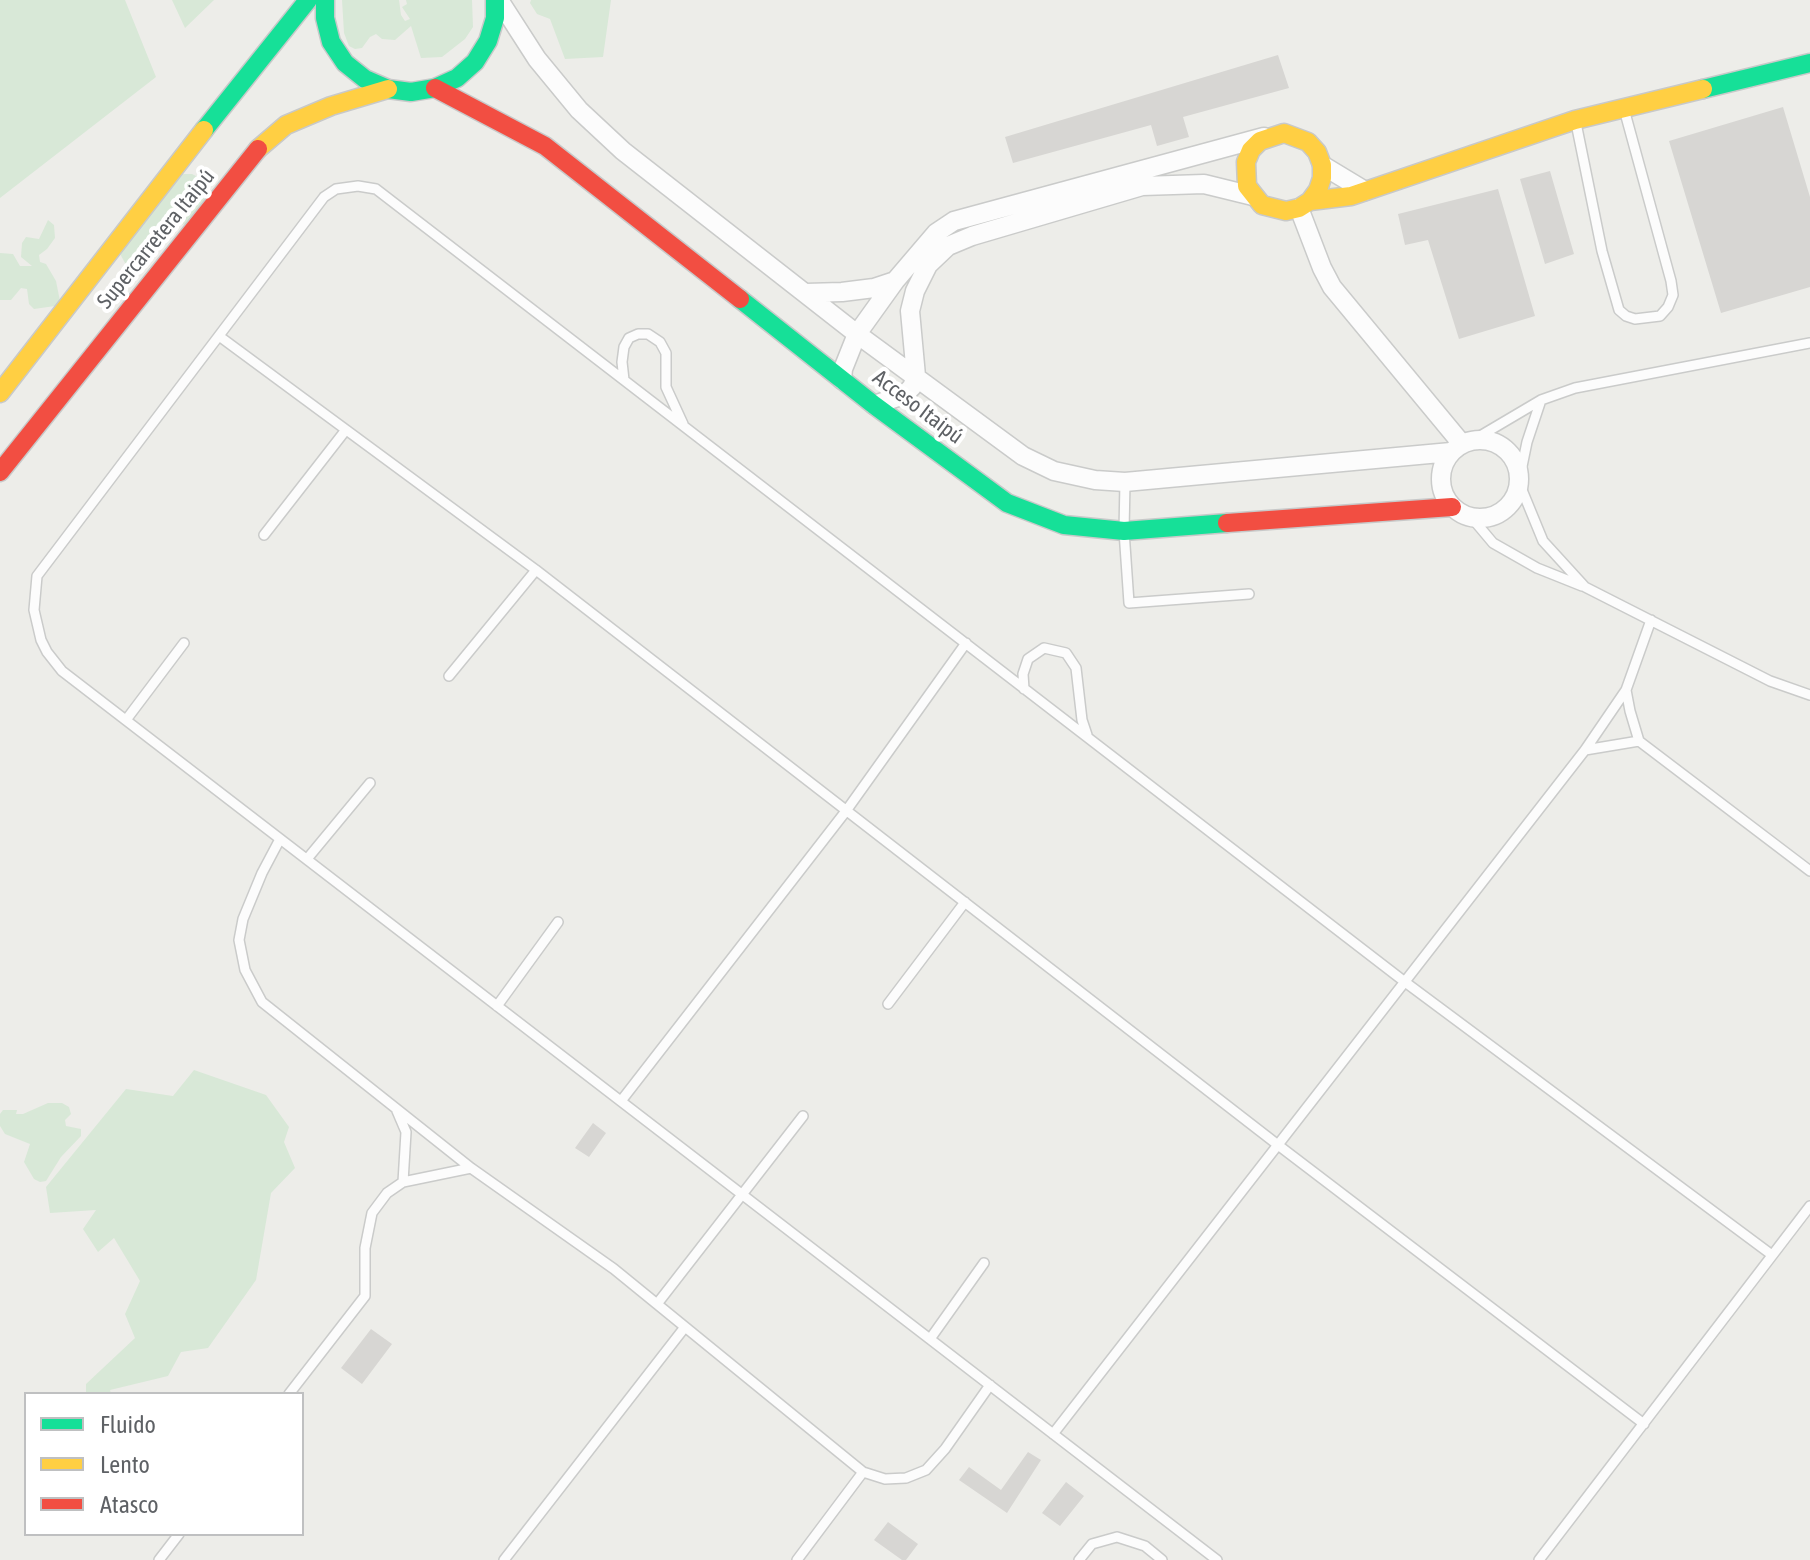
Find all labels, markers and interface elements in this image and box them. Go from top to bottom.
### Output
street label: Supercarretera Itaipú [92,164,220,314]
street label: Acceso Itaipú [868,364,968,450]
legend [24,1392,304,1536]
text: Fluido [100,1411,156,1438]
text: Lento [100,1451,150,1478]
text: Atasco [100,1491,158,1518]

